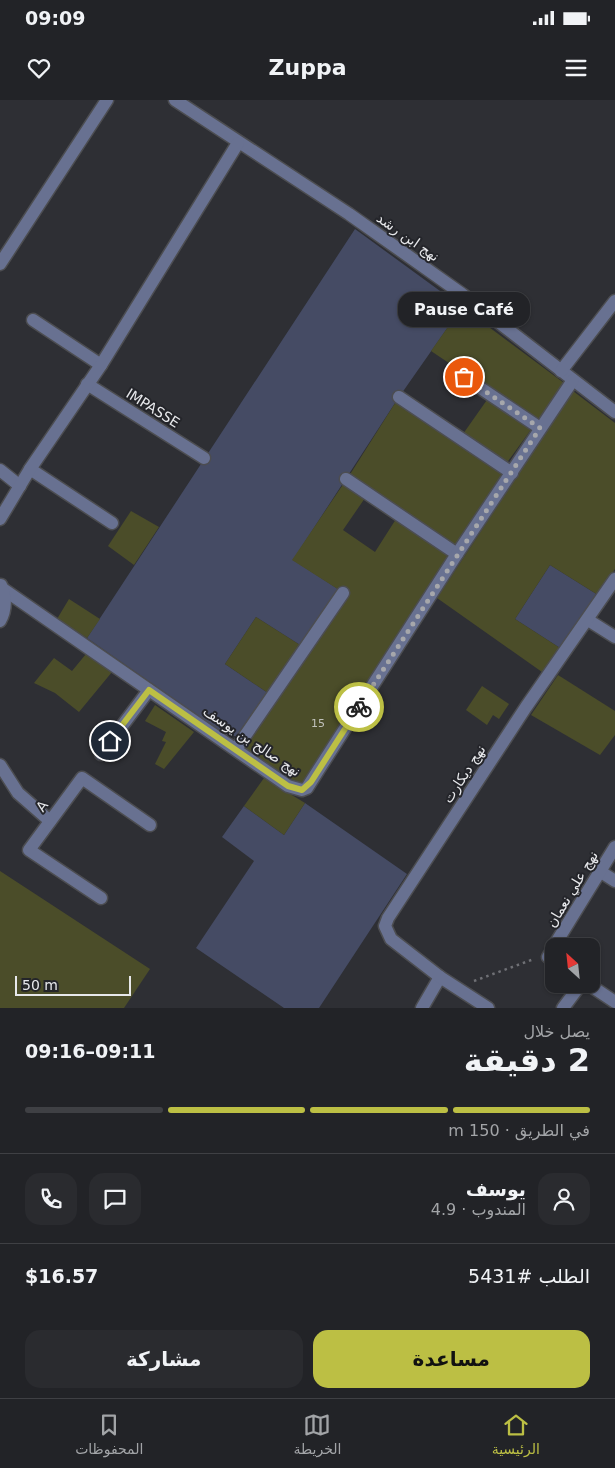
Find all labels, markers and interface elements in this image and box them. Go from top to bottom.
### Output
text: 09:09 [25,7,85,29]
icon: heart [25,54,53,82]
icon: menu [562,54,590,82]
text: Zuppa [269,55,346,80]
street label: نهج ابن رشد [373,210,442,265]
callout: Pause Café [398,292,530,327]
text: Pause Café [414,300,514,319]
pin [443,356,485,398]
icon: bag [450,363,478,391]
street label: IMPASSE [123,385,183,431]
courier [334,682,384,732]
icon: bike [345,693,373,721]
street label: نهج صالح بن يوسف [200,702,304,780]
house number: 15 [311,717,325,730]
pin [89,720,131,762]
icon: home [96,727,124,755]
street label: نهج ديكارت [439,742,489,807]
street label: A [33,797,52,815]
street label: نهج علي نعمان [543,848,602,931]
north arrow [545,938,600,992]
map controls [545,938,600,993]
scale bar [15,973,131,996]
text: 50 m [22,977,58,993]
text: يصل خلال [523,1022,590,1041]
text: 09:11–09:16 [25,1040,155,1062]
text: 2 دقيقة [464,1041,590,1079]
text: في الطريق · 150 m [448,1121,590,1140]
button: phone [25,1173,77,1225]
button: chat [89,1173,141,1225]
button: person [538,1173,590,1225]
text: يوسف [466,1178,526,1200]
text: المندوب · 4.9 [431,1200,526,1219]
text: $16.57 [25,1265,98,1287]
text: الطلب #5431 [468,1265,590,1287]
button: مشاركة [25,1330,303,1388]
button: مساعدة [313,1330,590,1388]
tab: المحفوظات [75,1411,143,1457]
tab: الخريطة [294,1411,341,1457]
tab: الرئيسية [492,1411,540,1457]

